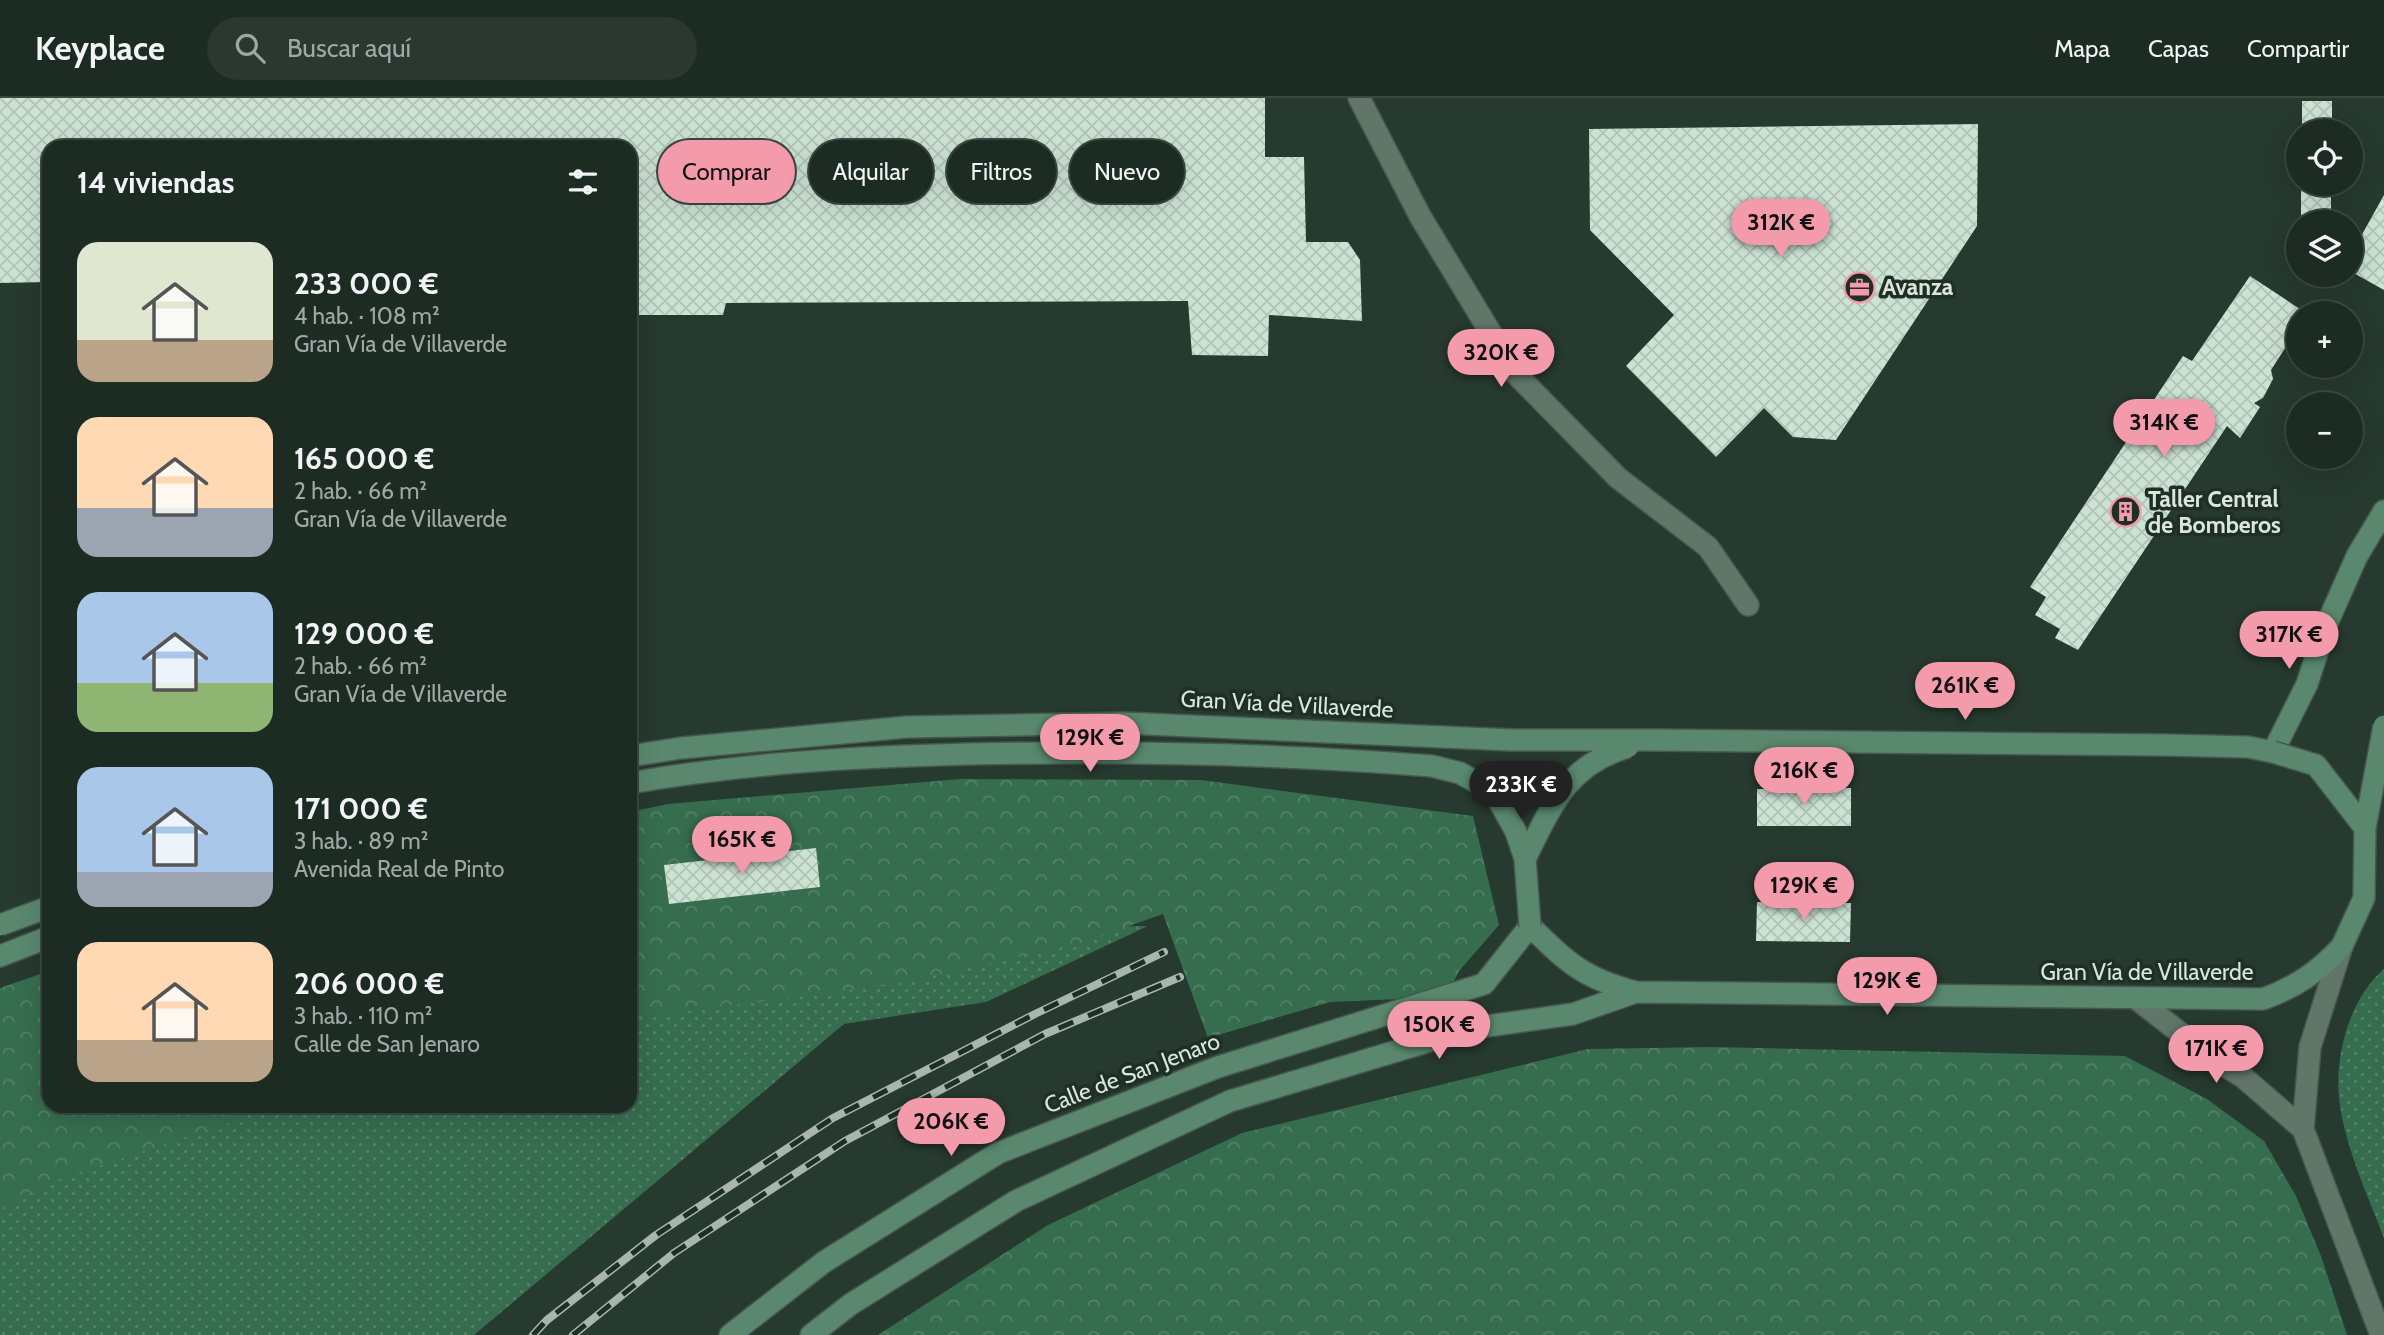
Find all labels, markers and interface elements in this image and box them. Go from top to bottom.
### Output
search box [207,17,697,80]
text: Keyplace [35,28,165,68]
icon: search [231,29,269,67]
text: Buscar aquí [287,32,411,64]
text: Mapa [2054,34,2110,63]
text: Capas [2148,34,2209,63]
text: Compartir [2247,34,2349,63]
map controls [2286,119,2363,469]
button: locate [2286,119,2363,196]
chip: Comprar [658,140,795,203]
chip: Alquilar [809,140,933,203]
chip: Filtros [947,140,1056,203]
chip: Nuevo [1070,140,1184,203]
icon: filters [564,163,602,201]
text: 14 viviendas [77,164,234,201]
pin: 312K € [1724,200,1838,259]
text: 312K € [1747,208,1815,236]
button: layers [2286,210,2363,287]
text: 233 000 € [294,265,438,302]
icon: home [133,270,217,354]
office icon: Avanza [1842,270,1876,304]
place label: Avanza [1882,273,1954,301]
button: + [2286,301,2363,378]
text: 4 hab. · 108 m² [294,302,440,330]
text: Gran Vía de Villaverde [294,330,507,358]
pin: 320K € [1444,330,1558,389]
text: 320K € [1463,338,1539,366]
button: − [2286,392,2363,469]
pin: 314K € [2107,400,2221,459]
text: 314K € [2129,408,2199,436]
text: 165 000 € [294,440,434,477]
icon: home [133,445,217,529]
text: 2 hab. · 66 m² [294,477,427,505]
place label: Taller Central de Bomberos [2148,485,2281,539]
building icon: Taller Central de Bomberos [2108,495,2142,529]
text: Gran Vía de Villaverde [294,505,507,533]
pin: 317K € [2232,612,2346,671]
text: 129 000 € [294,615,434,652]
icon: home [133,620,217,704]
text: 317K € [2256,620,2322,648]
text: 2 hab. · 66 m² [294,652,427,680]
pin: 261K € [1908,662,2022,722]
text: 261K € [1931,671,1999,699]
text: Gran Vía de Villaverde [294,680,507,708]
street label: Gran Vía de Villaverde [1180,684,1394,724]
pin: 129K € [1033,714,1147,774]
text: 129K € [1056,723,1124,751]
pin: 216K € [1747,748,1861,807]
text: 216K € [1770,756,1838,784]
pin: 233K € [1464,762,1578,821]
text: 233K € [1485,770,1557,798]
text: 171 000 € [294,790,428,827]
icon: home [133,795,217,879]
pin: 165K € [685,816,799,876]
text: 165K € [708,825,776,853]
text: 3 hab. · 89 m² [294,827,428,855]
text: Avenida Real de Pinto [294,855,504,883]
pin: 129K € [1747,862,1861,922]
text: 129K € [1770,871,1838,899]
pin: 129K € [1830,958,1944,1017]
street label: Gran Vía de Villaverde [2040,958,2254,986]
text: 206 000 € [294,965,444,1002]
text: 129K € [1853,966,1921,994]
icon: home [133,970,217,1054]
text: 3 hab. · 110 m² [294,1002,432,1030]
pin: 150K € [1382,1002,1496,1061]
text: 150K € [1403,1010,1475,1038]
pin: 171K € [2159,1026,2273,1085]
street label: Calle de San Jenaro [1040,1027,1224,1119]
text: Calle de San Jenaro [294,1030,480,1058]
text: 171K € [2184,1034,2248,1062]
pin: 206K € [894,1098,1008,1158]
text: 206K € [913,1107,989,1135]

